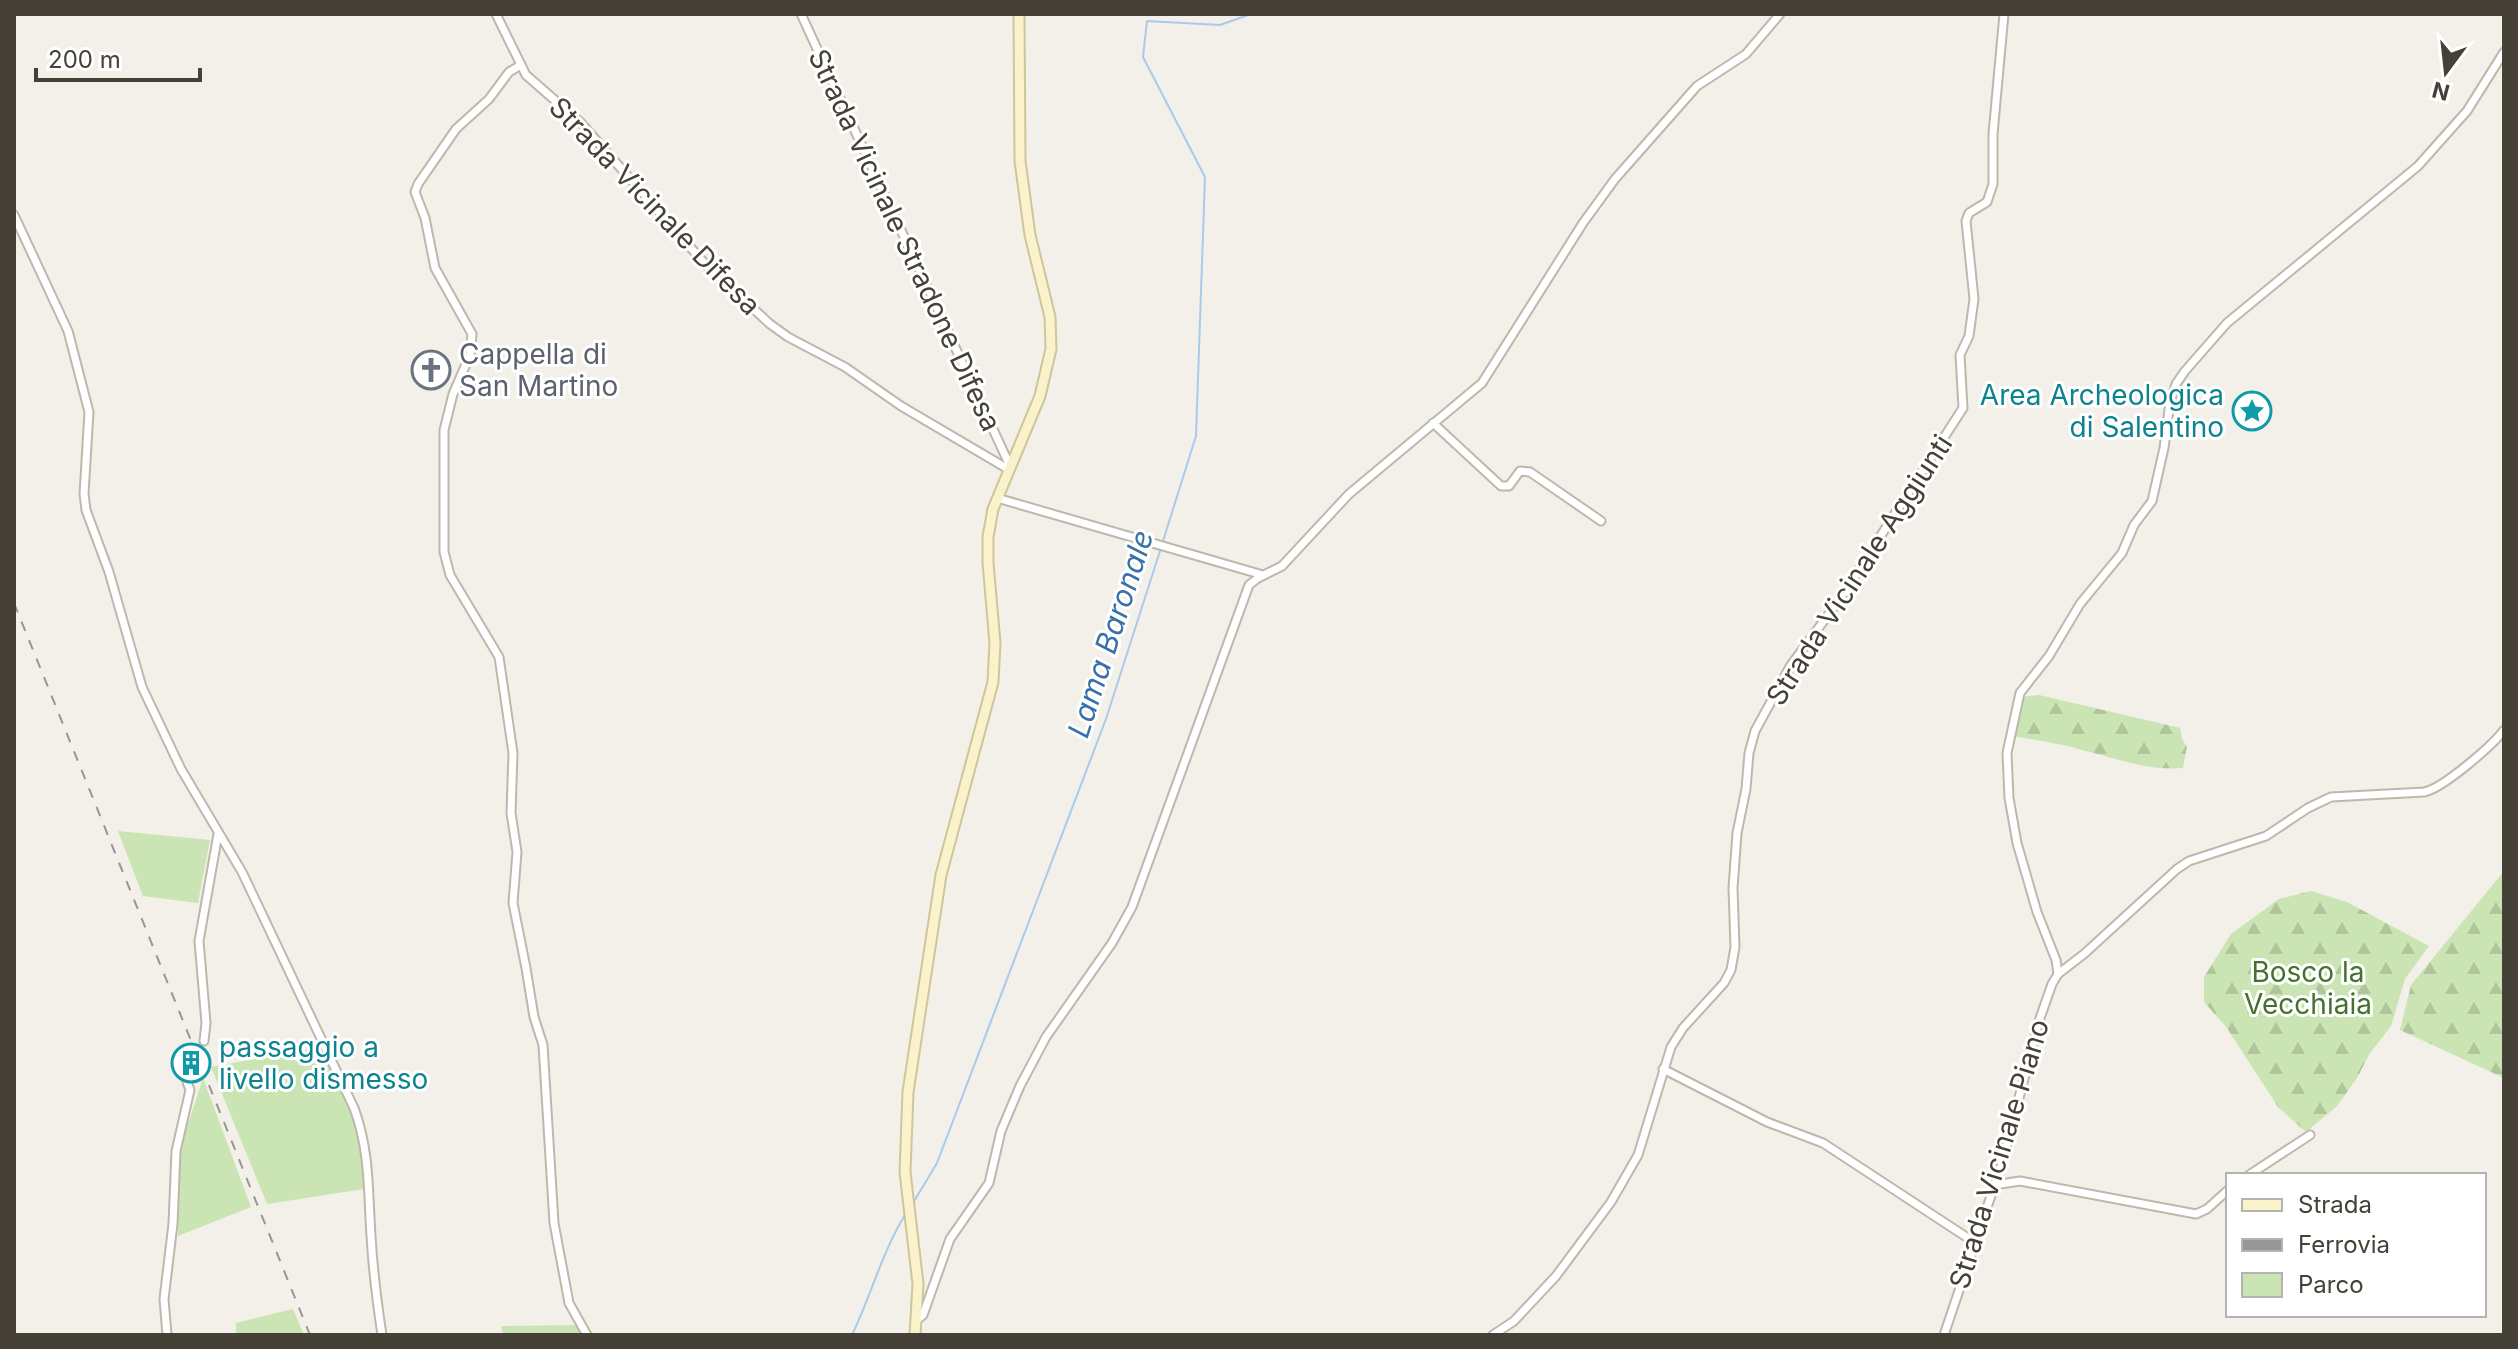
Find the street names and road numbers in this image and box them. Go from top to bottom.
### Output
street label: Strada Vicinale Stradone Difesa [801,44,1009,436]
street label: Strada Vicinale Difesa [542,90,768,322]
street label: Strada Vicinale Aggiunti [1759,428,1959,712]
street label: Strada Vicinale Piano [1942,1015,2056,1293]

